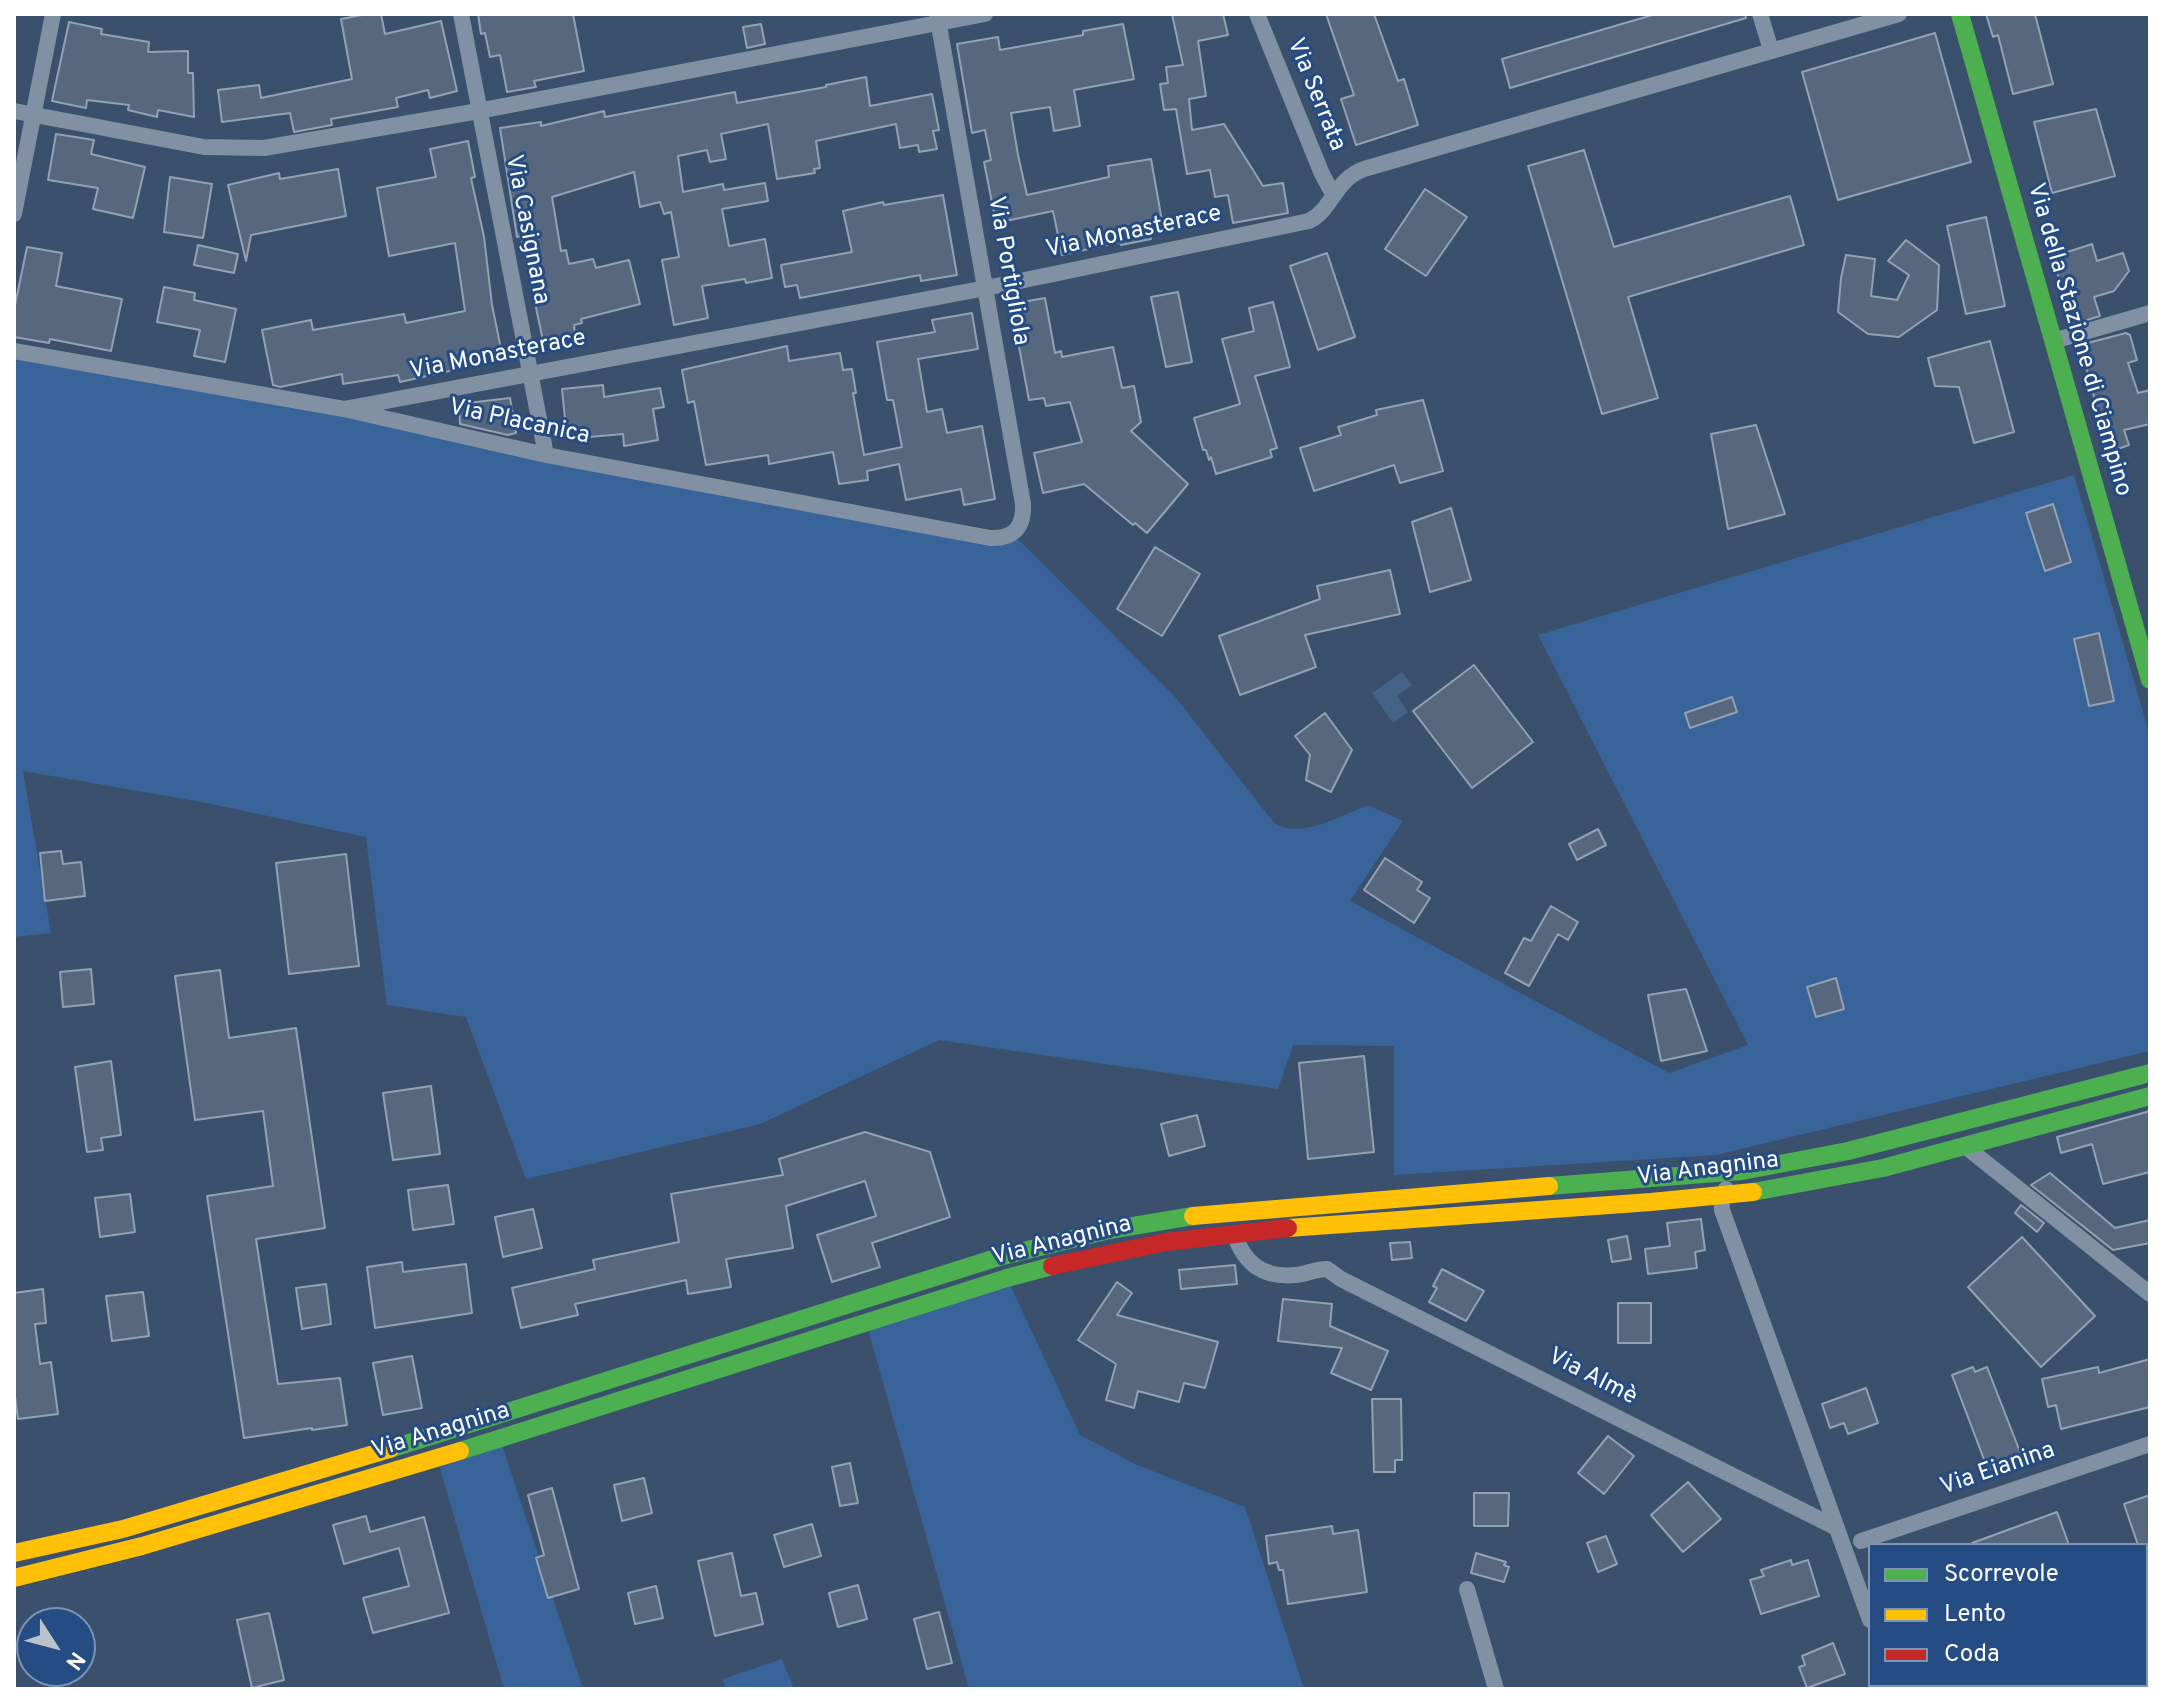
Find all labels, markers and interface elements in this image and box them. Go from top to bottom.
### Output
street label: Via Serrata [1279,34,1351,156]
street label: Via Casignana [497,153,555,307]
street label: Via della Stazione di Ciampino [2019,180,2137,500]
street label: Via Portigliola [980,194,1034,348]
street label: Via Monasterace [1044,200,1224,266]
street label: Via Monasterace [407,325,589,387]
street label: Via Placanica [446,394,592,452]
street label: Via Anagnina [1636,1147,1780,1193]
street label: Via Anagnina [989,1211,1135,1273]
street label: Via Almè [1543,1343,1641,1413]
street label: Via Anagnina [369,1397,513,1467]
street label: Via Eianina [1937,1437,2059,1503]
legend [1868,1543,2148,1687]
text: Scorrevole [1944,1560,2059,1590]
text: Lento [1944,1600,2006,1630]
north arrow [16,1607,96,1687]
text: Coda [1944,1640,2000,1670]
text: N [59,1646,90,1675]

